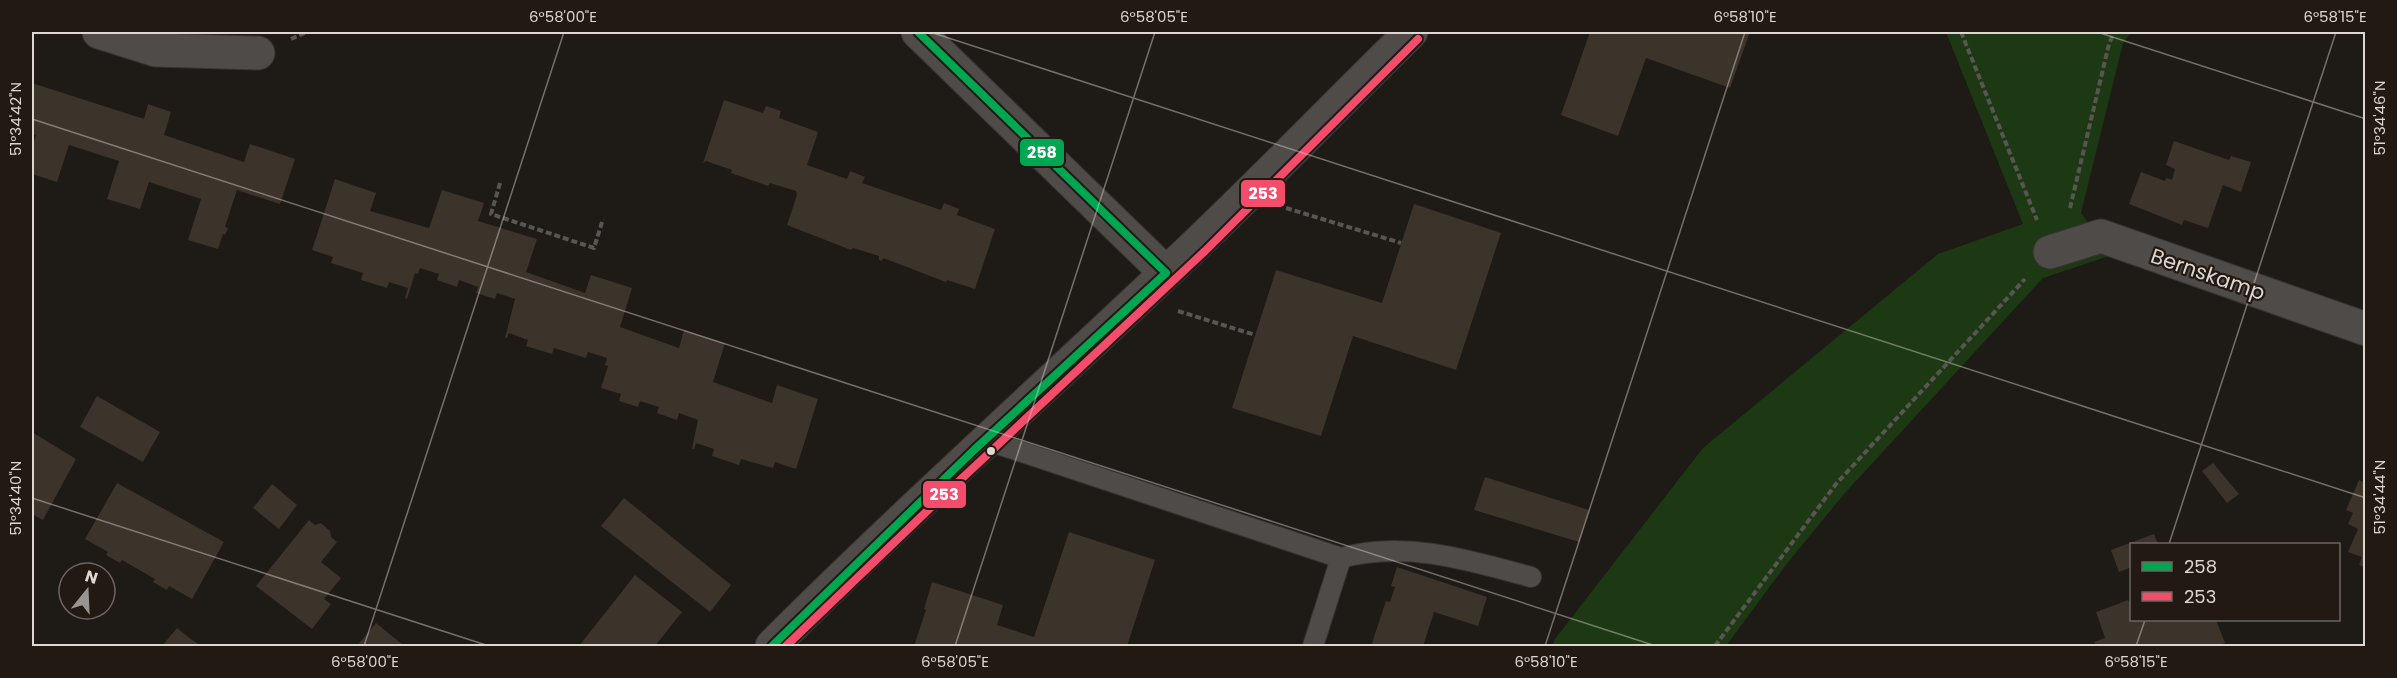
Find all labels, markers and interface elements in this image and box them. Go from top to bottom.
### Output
text: 6°58'00"E [529,6,597,27]
text: 6°58'05"E [1120,6,1188,27]
text: 6°58'10"E [1713,6,1777,27]
text: 6°58'15"E [2303,6,2367,27]
text: 51°34'46"N [2369,81,2390,155]
text: 51°34'42"N [5,82,26,156]
line badge: 258 [1019,138,1065,167]
text: 258 [1027,141,1057,164]
line badge: 253 [1240,179,1286,208]
text: 253 [1248,182,1278,205]
street label: Bernskamp [2147,241,2269,307]
unlabelled marker [985,445,997,457]
text: 51°34'44"N [2369,460,2390,534]
text: 51°34'40"N [5,461,26,535]
line badge: 253 [922,480,967,509]
text: 253 [929,483,959,506]
legend [2130,543,2340,621]
text: 258 [2184,554,2217,579]
north arrow [57,561,117,621]
text: N [82,564,101,590]
text: 253 [2184,584,2216,609]
text: 6°58'00"E [331,651,399,672]
text: 6°58'05"E [921,651,989,672]
text: 6°58'10"E [1514,651,1578,672]
text: 6°58'15"E [2104,651,2168,672]

